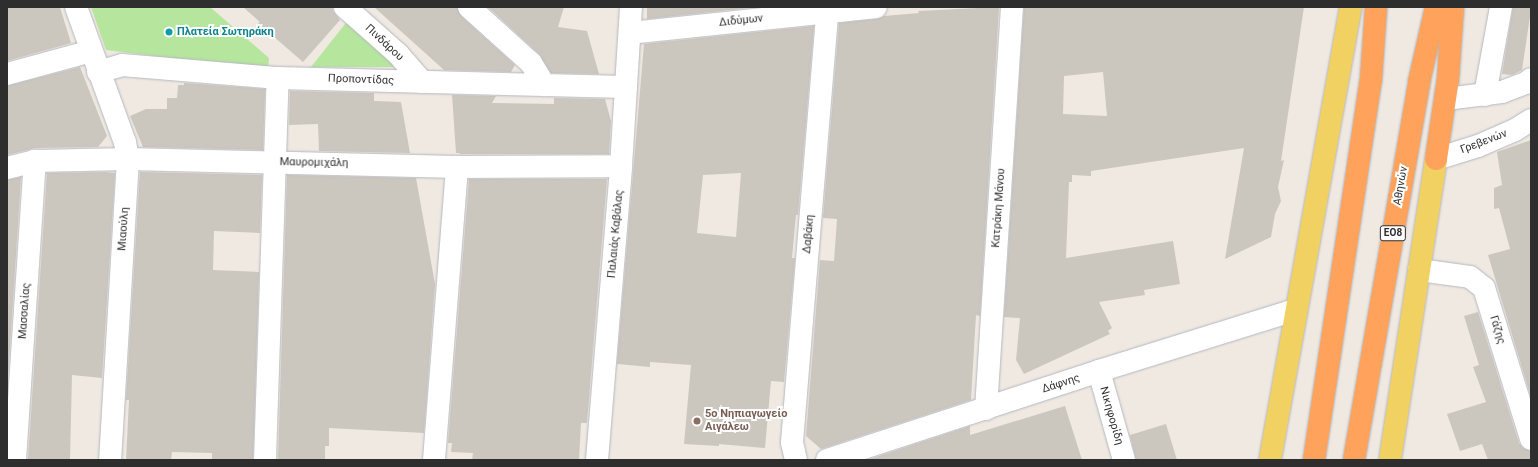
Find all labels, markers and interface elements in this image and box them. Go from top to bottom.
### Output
street label: Διδύμων [718,12,764,30]
street label: Πινδάρου [362,22,406,64]
place label: Πλατεία Σωτηράκη [177,25,274,39]
marker: Πλατεία Σωτηράκη [164,27,174,37]
street label: Προποντίδας [328,72,394,88]
street label: Γρεβενών [1459,127,1509,157]
street label: Μαυρομιχάλη [279,156,349,170]
street label: Αθηνών [1391,165,1411,207]
street label: Κατράκη Μάνου [990,168,1008,248]
street label: Παλαιάς Καβάλας [606,189,626,279]
street label: Μιαούλη [116,207,132,251]
street label: Δαβάκη [801,214,817,254]
road number: ΕΟ8 [1379,225,1407,241]
street label: Μασσαλίας [16,282,34,340]
street label: Γάζης [1486,314,1508,346]
street label: Δάφνης [1040,372,1082,396]
street label: Νικηφορίδη [1096,385,1126,447]
place label: 5ο Νηπιαγωγείο Αιγάλεω [705,408,787,434]
marker: 5ο Νηπιαγωγείο Αιγάλεω [692,416,702,426]

